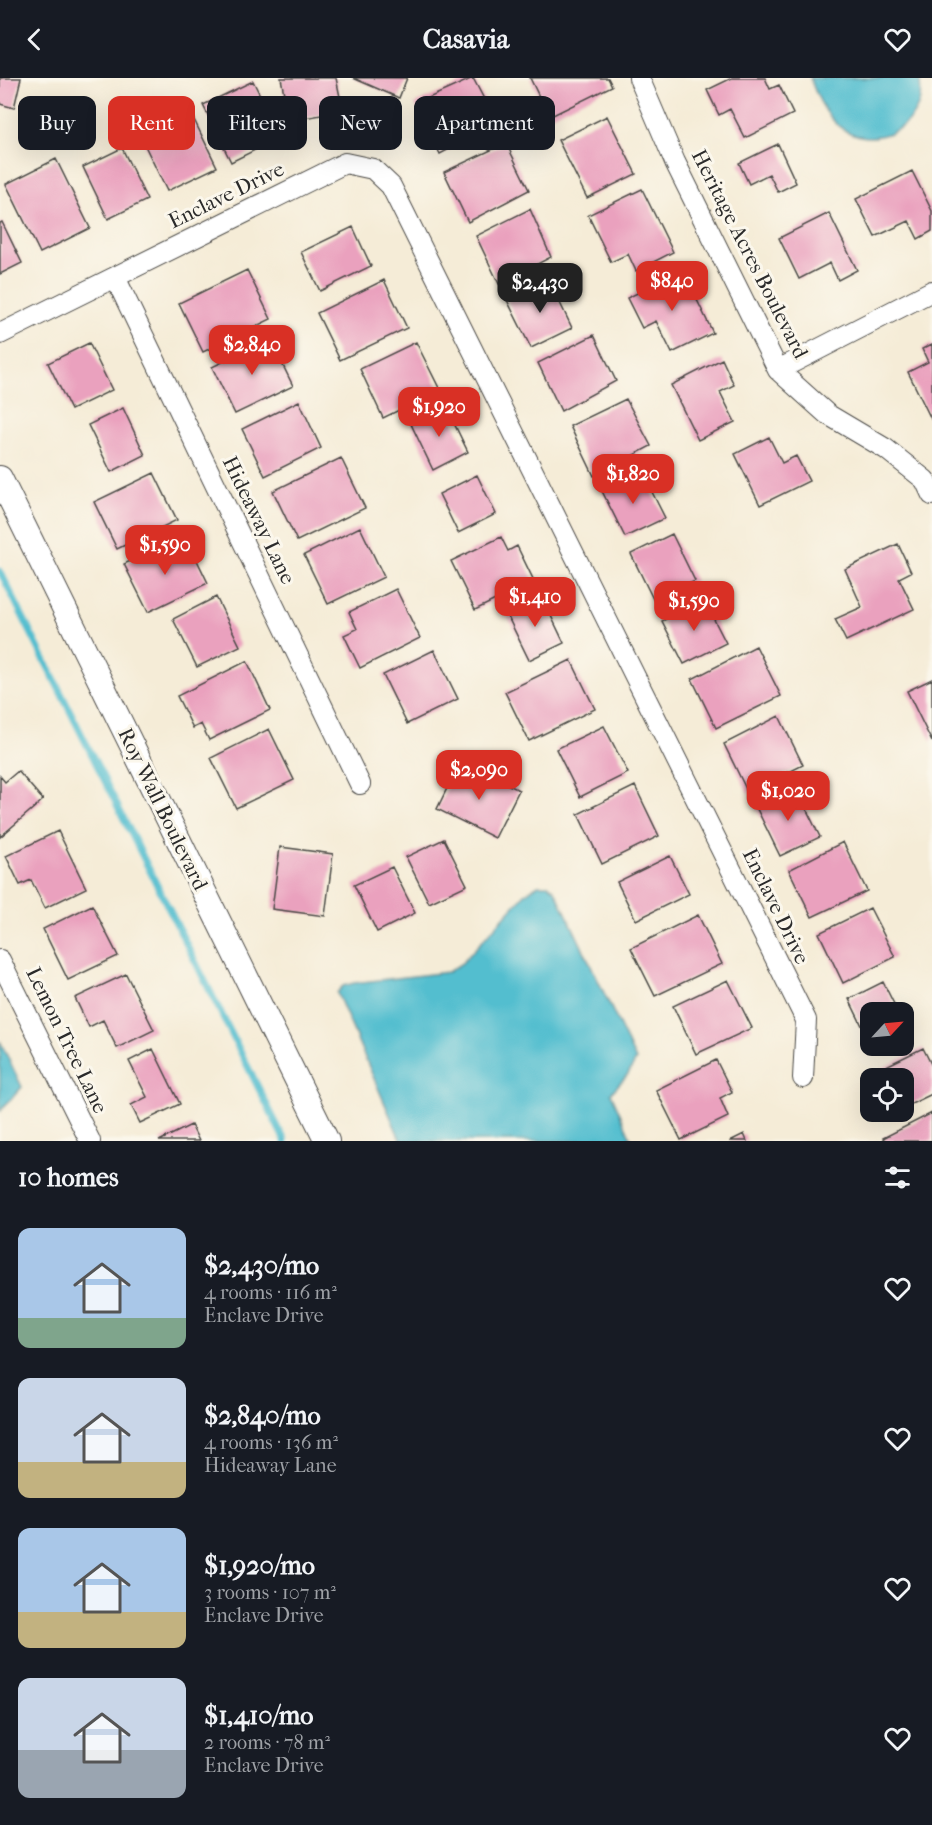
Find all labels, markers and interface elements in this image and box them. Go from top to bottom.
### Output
icon: back [18,23,51,56]
text: Casavia [423,23,509,55]
icon: heart [881,23,914,56]
chip: Buy [18,96,96,150]
chip: Rent [108,96,195,150]
chip: Filters [207,96,307,150]
chip: New [319,96,402,150]
chip: Apartment [414,96,555,150]
street label: Heritage Acres Boulevard [687,145,813,363]
street label: Enclave Drive [164,157,288,233]
pin: $840 [636,261,708,312]
pin: $2,430 [491,263,589,314]
text: $840 [650,269,694,292]
text: $2,430 [511,271,569,294]
pin: $2,840 [203,325,301,376]
text: $2,840 [223,333,281,356]
pin: $1,920 [390,387,488,438]
text: $1,920 [412,395,466,418]
street label: Hideaway Lane [218,452,300,588]
pin: $1,820 [584,454,682,505]
text: $1,820 [606,462,660,485]
pin: $1,590 [116,525,214,576]
text: $1,590 [139,533,191,556]
pin: $1,410 [486,577,584,628]
pin: $1,590 [645,581,743,632]
text: $1,410 [509,585,561,608]
text: $1,590 [668,589,720,612]
street label: Roy Wall Boulevard [113,724,213,895]
pin: $2,090 [430,750,528,801]
text: $2,090 [450,758,508,781]
pin: $1,020 [739,771,837,822]
text: $1,020 [761,779,815,802]
street label: Enclave Drive [738,844,814,968]
street label: Lemon Tree Lane [21,963,113,1117]
north arrow [860,1002,914,1056]
map controls [860,1002,914,1122]
button: locate [860,1068,914,1122]
icon: filters [881,1161,914,1194]
text: 10 homes [18,1162,119,1193]
text: $2,430/mo [204,1250,319,1281]
icon: home [66,1252,138,1324]
icon: heart [881,1272,914,1305]
text: 4 rooms · 116 m² [204,1281,337,1304]
text: Enclave Drive [204,1304,324,1327]
text: $2,840/mo [204,1400,321,1431]
icon: home [66,1402,138,1474]
icon: heart [881,1422,914,1455]
text: 4 rooms · 136 m² [204,1431,338,1454]
text: Hideaway Lane [204,1454,337,1477]
text: $1,920/mo [204,1550,315,1581]
icon: home [66,1552,138,1624]
icon: heart [881,1572,914,1605]
text: 3 rooms · 107 m² [204,1581,336,1604]
text: Enclave Drive [204,1604,324,1627]
text: $1,410/mo [204,1700,314,1731]
icon: home [66,1702,138,1774]
icon: heart [881,1722,914,1755]
text: 2 rooms · 78 m² [204,1731,330,1754]
text: Enclave Drive [204,1754,324,1777]

